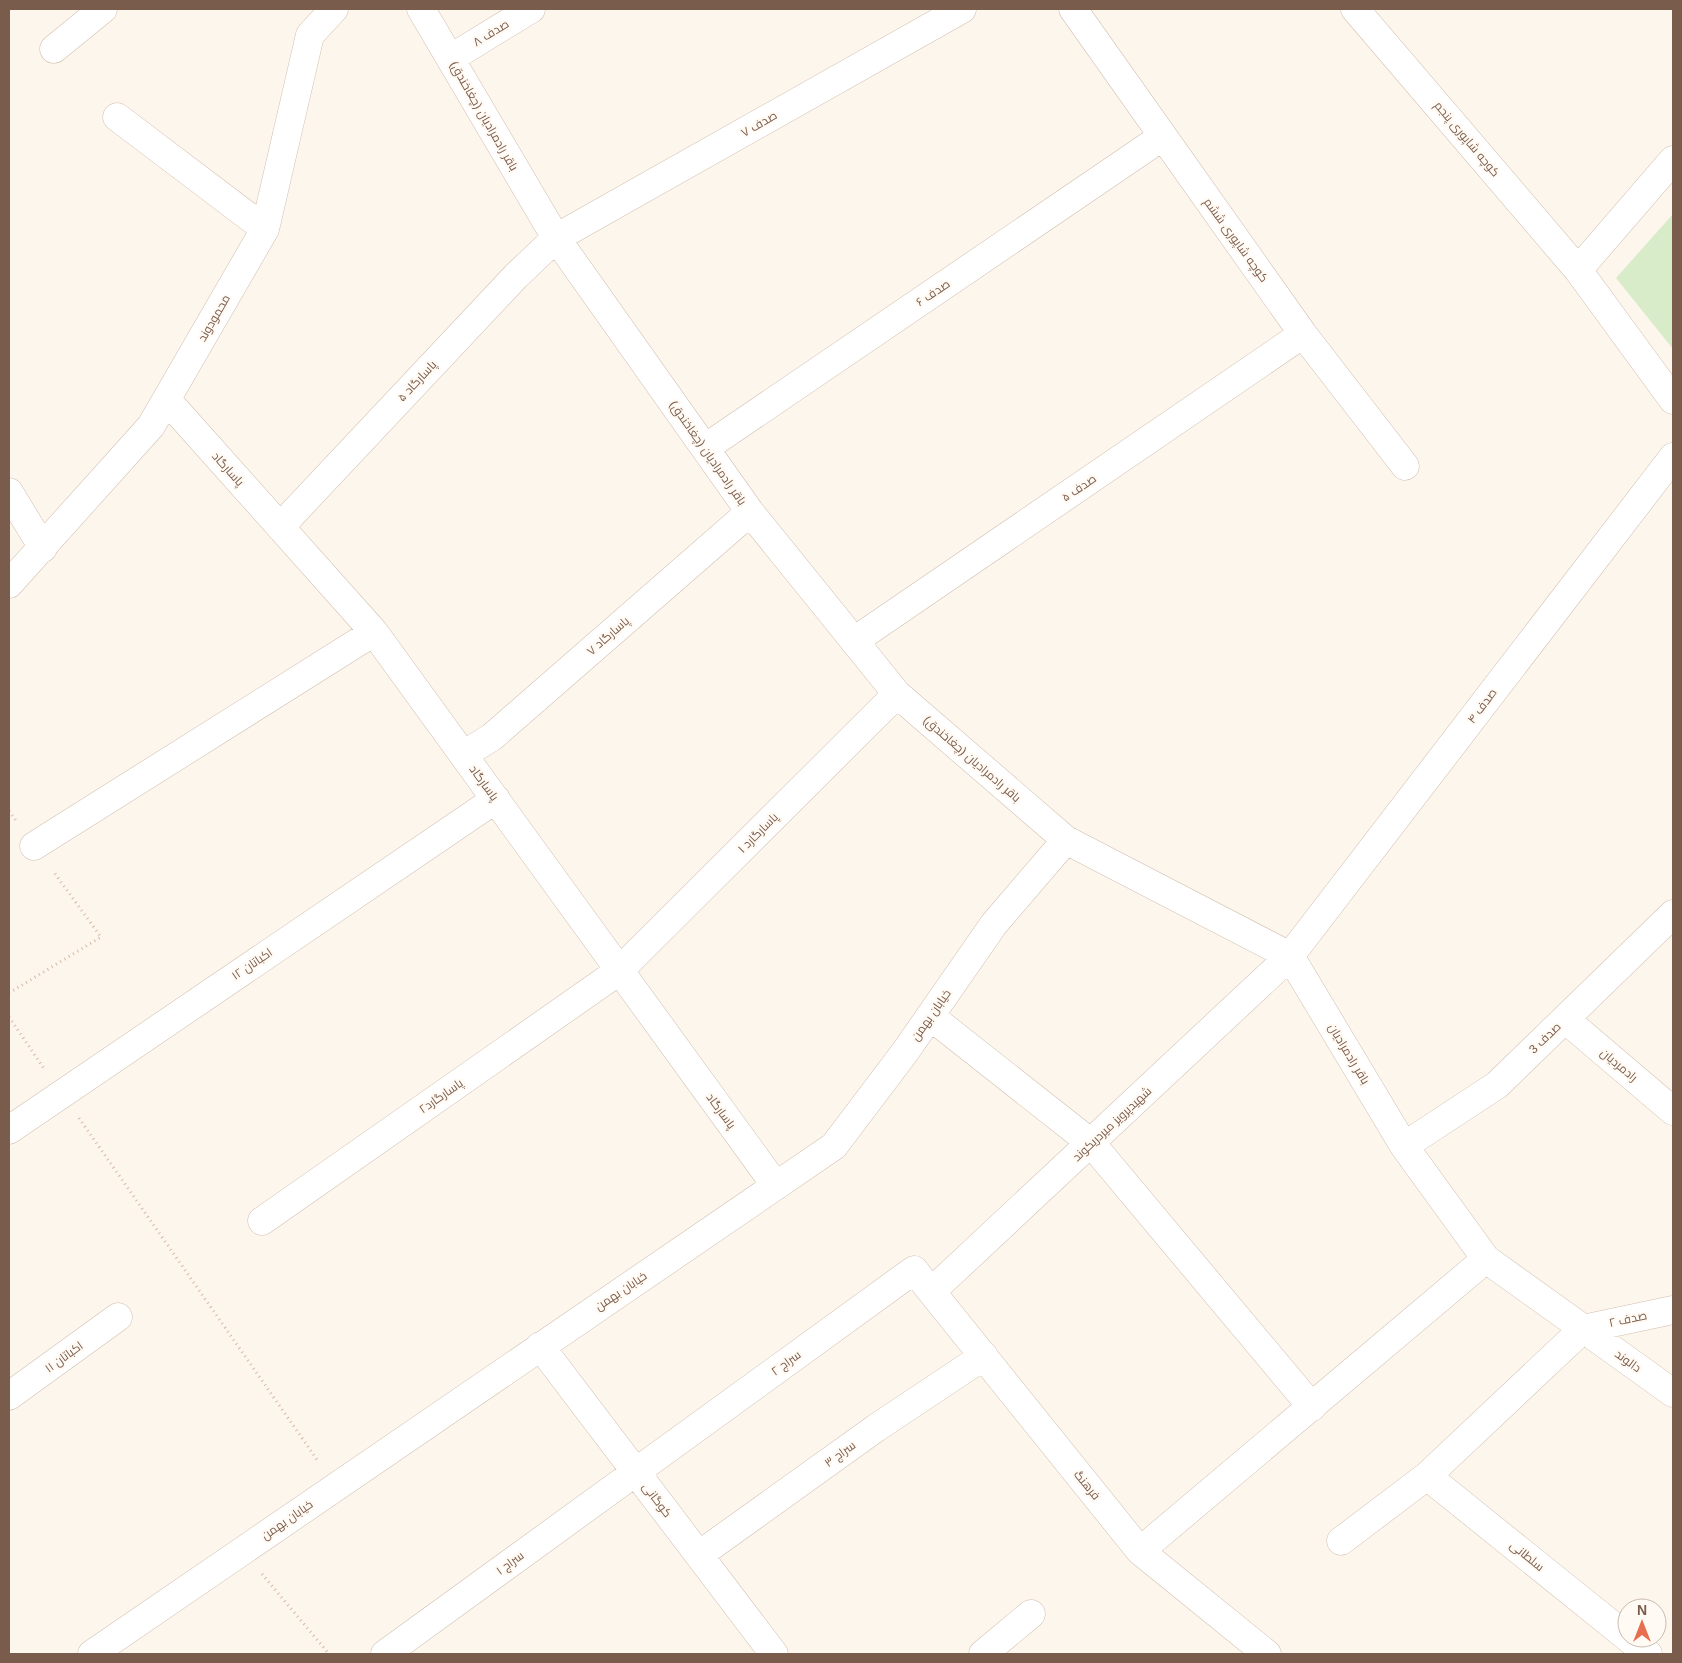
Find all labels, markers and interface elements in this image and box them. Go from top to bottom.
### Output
street label: صدف ۸ [471,17,511,49]
street label: باقر رادمرادیان (چغاخندق) [445,59,521,174]
street label: کوچه شاپوری پنجم [1430,98,1503,181]
street label: صدف ۷ [738,108,780,140]
street label: کوچه شاپوری ششم [1199,195,1271,286]
street label: صدف ۶ [913,277,953,309]
street label: محمودوند [195,292,233,344]
street label: پاسارگاد ۵ [395,357,441,406]
street label: باقر رادمرادیان (چغاخندق) [665,398,749,509]
street label: پاسارگاد [208,449,247,491]
street label: صدف ۵ [1059,471,1099,505]
street label: پاسارگاد ۷ [584,613,634,660]
street label: صدف ۴ [1464,686,1500,726]
street label: باقر رادمرادیان (چغاخندق) [919,713,1024,807]
street label: پاسارگاد [465,762,502,805]
street label: پاسارگارد ۱ [735,809,783,857]
street label: اکباتان ۱۲ [229,945,275,983]
street label: خیابان بهمن [908,987,954,1043]
street label: صدف 3 [1526,1020,1564,1056]
street label: باقر رادمرادیان [1325,1021,1373,1087]
street label: رادمردیان [1598,1045,1640,1085]
street label: پاسارگارد۲ [416,1075,467,1118]
street label: شهیدپرویز میردریکوند [1070,1084,1156,1166]
street label: پاسارگاد [702,1090,739,1133]
street label: خیابان بهمن [592,1269,650,1313]
street label: صدف ۲ [1608,1308,1648,1330]
street label: اکباتان ۱۱ [42,1339,86,1375]
street label: دالوند [1612,1347,1644,1375]
street label: سراج ۲ [768,1348,804,1379]
street label: سراج ۳ [822,1438,859,1471]
street label: فرهنگ [1071,1467,1103,1503]
street label: کوگانی [639,1480,675,1520]
street label: خیابان بهمن [259,1497,315,1543]
street label: سلطانی [1507,1538,1547,1574]
street label: سراج ۱ [494,1548,527,1578]
north arrow [1617,1598,1667,1648]
text: N [1637,1602,1647,1618]

